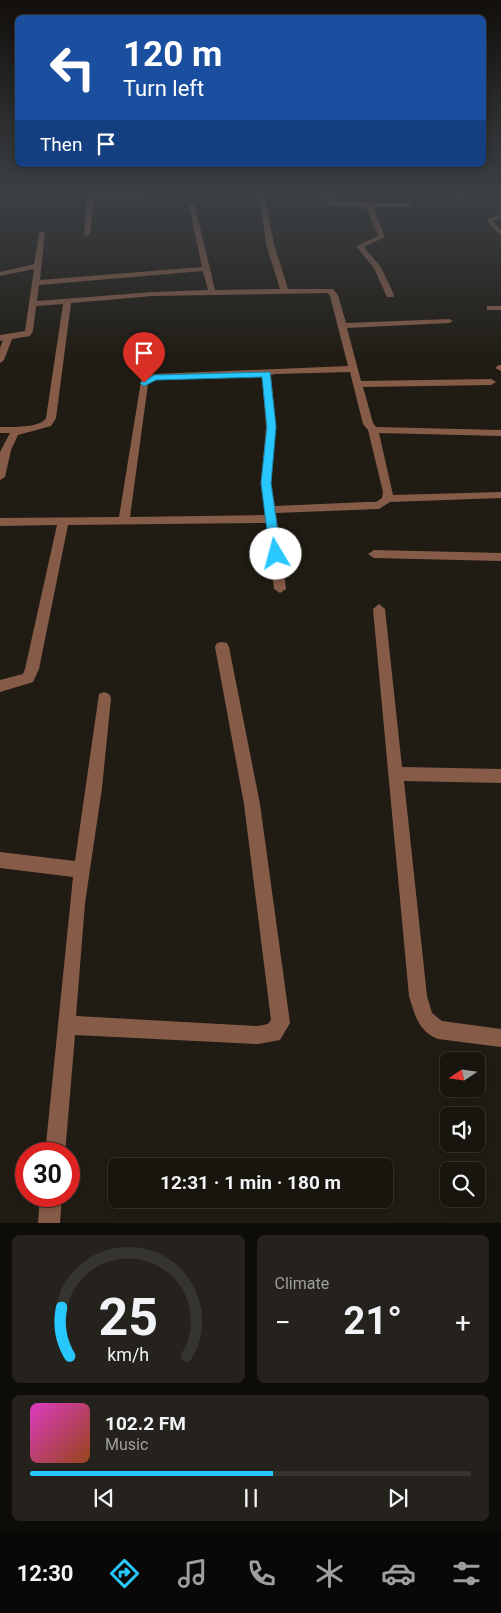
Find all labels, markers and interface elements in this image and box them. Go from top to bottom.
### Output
text: 120 m [123,34,222,75]
icon: left [40,35,105,100]
text: Turn left [123,76,204,101]
icon: arrive [92,130,120,158]
text: Then [40,133,82,156]
pin [123,332,165,383]
icon: arrive [130,339,158,367]
position arrow [249,527,301,579]
north arrow [440,1052,485,1098]
map controls [440,1052,485,1207]
button: sound [440,1107,485,1152]
speed limit sign: 30 [15,1142,80,1207]
button: search [440,1162,485,1207]
text: 12:31 · 1 min · 180 m [160,1171,341,1194]
text: Climate [275,1274,329,1293]
text: 25 [98,1287,158,1348]
text: 21° [344,1299,402,1343]
text: − [275,1306,291,1339]
text: + [455,1306,471,1339]
text: km/h [107,1344,149,1365]
text: 102.2 FM [105,1412,186,1435]
text: Music [105,1435,148,1454]
icon: previous [90,1484,118,1512]
icon: pause [237,1484,265,1512]
icon: next [384,1484,412,1512]
icon: directions [107,1556,142,1591]
icon: music [175,1556,210,1591]
icon: phone [244,1556,279,1591]
icon: climate [312,1556,347,1591]
icon: car [381,1556,416,1591]
icon: filters [449,1556,484,1591]
text: 12:30 [17,1561,73,1586]

